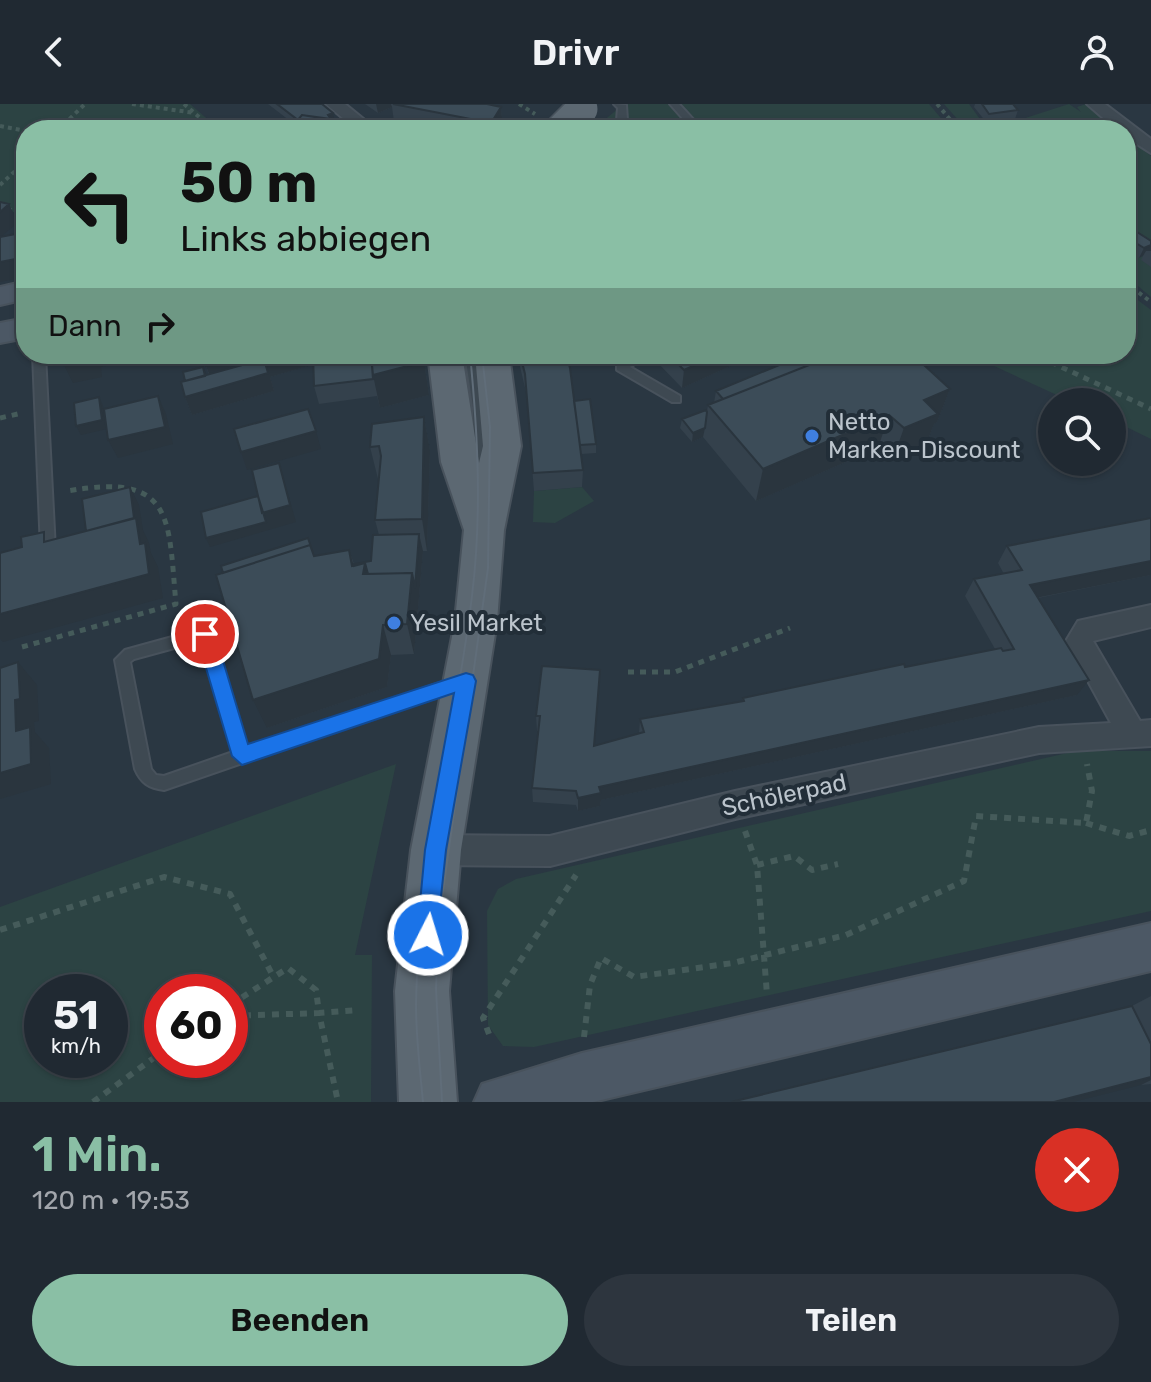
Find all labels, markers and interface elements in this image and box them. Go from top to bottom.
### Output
icon: back [32,30,76,74]
icon: person [1075,30,1119,74]
text: Drivr [532,31,619,74]
text: 50 m [180,150,317,216]
icon: left [48,152,152,256]
text: Links abbiegen [180,217,431,260]
icon: right [138,304,182,348]
text: Dann [48,308,122,344]
map controls [1038,388,1126,476]
button: search [1038,388,1126,476]
place label: Netto Marken-Discount [828,408,1020,464]
marker: Netto Marken-Discount [803,427,821,445]
pin [171,600,239,668]
place label: Yesil Market [410,609,543,637]
icon: arrive [183,612,227,656]
marker: Yesil Market [385,614,403,632]
street label: Schölerpad [719,768,849,822]
position arrow [386,893,470,977]
speed limit sign: 60 [144,974,248,1078]
text: 51 [53,992,99,1039]
text: km/h [51,1034,101,1058]
text: 1 Min. [32,1126,162,1183]
button: close [1035,1128,1119,1212]
text: 120 m · 19:53 [32,1185,190,1216]
button: Beenden [32,1274,568,1366]
button: Teilen [584,1274,1119,1366]

